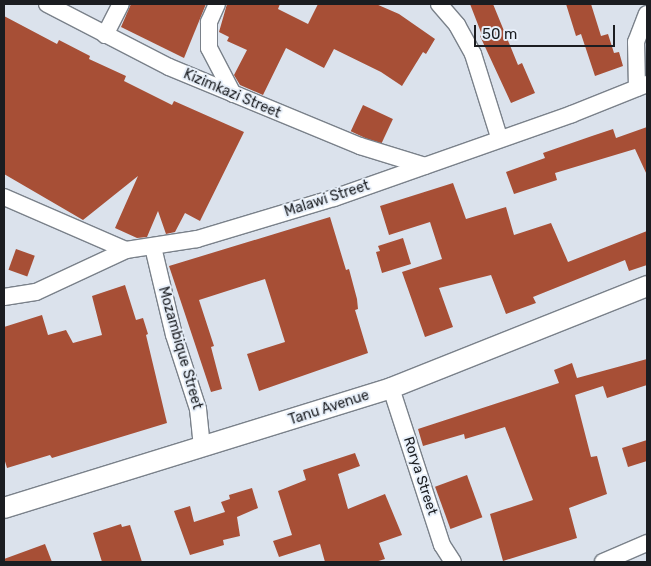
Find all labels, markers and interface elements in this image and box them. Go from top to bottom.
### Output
scale bar [476,15,617,47]
text: 50 m [482,25,517,43]
street label: Kizimkazi Street [181,66,283,122]
street label: Malawi Street [282,177,372,221]
street label: Mozambique Street [154,285,206,411]
street label: Tanu Avenue [286,387,372,429]
street label: Rorya Street [399,435,441,517]

